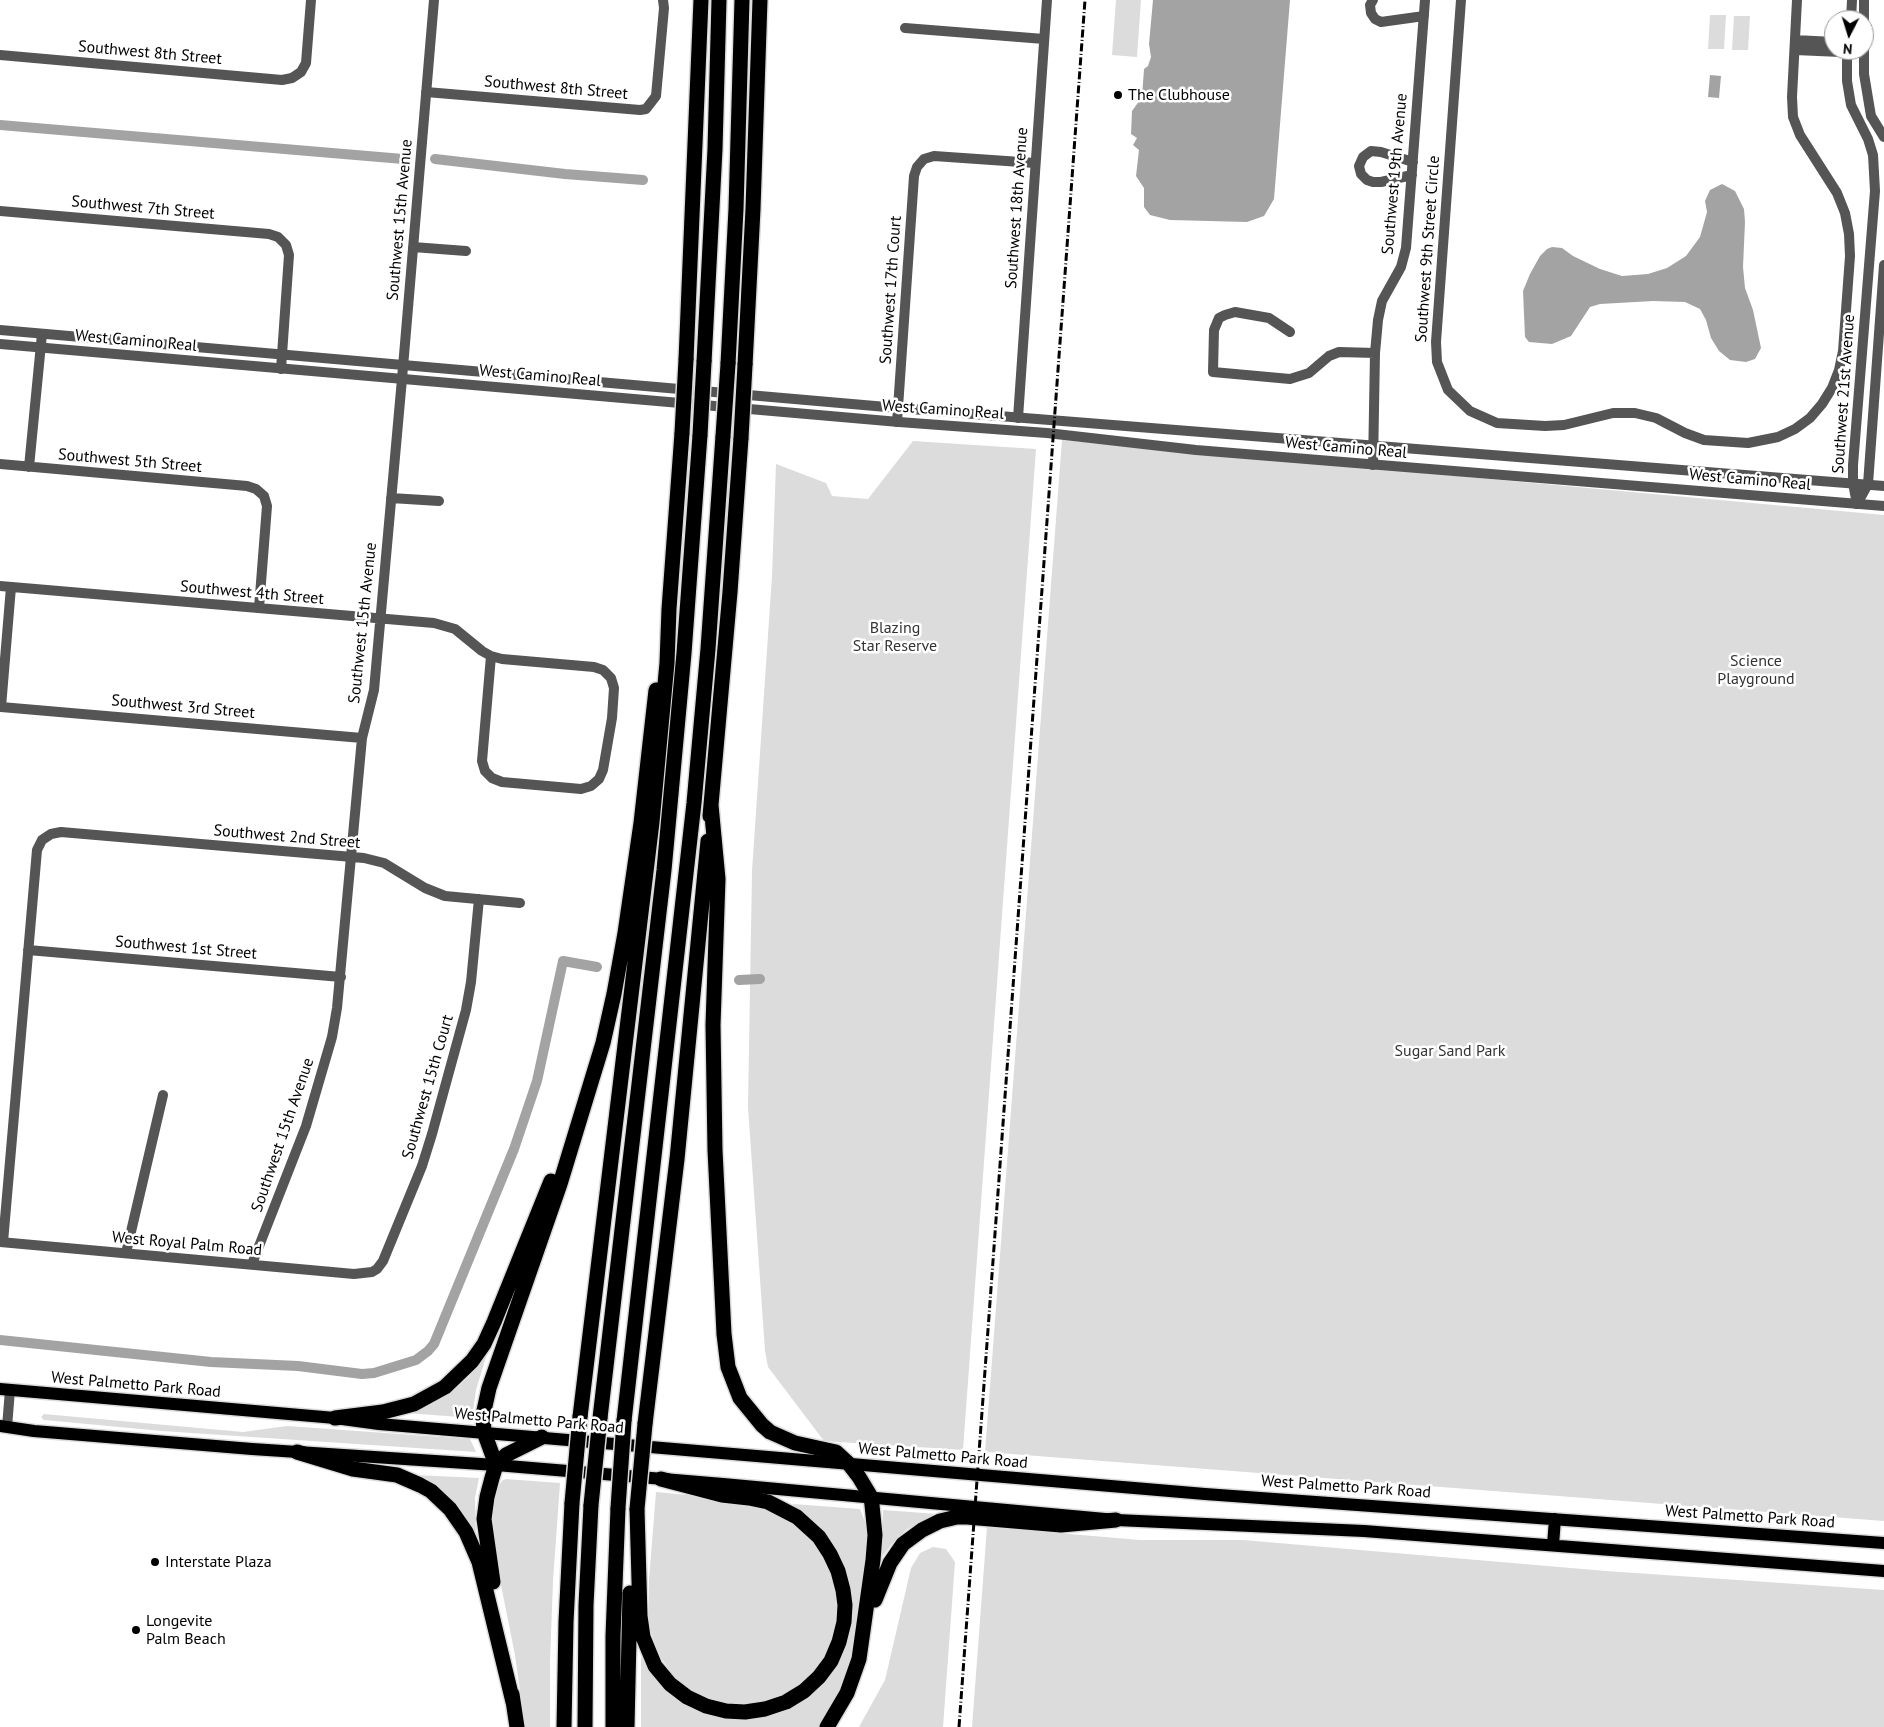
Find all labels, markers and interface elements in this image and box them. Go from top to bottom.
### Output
north arrow [1824,10,1874,60]
street label: Southwest 8th Street [77,37,223,69]
text: N [1842,40,1853,58]
street label: Southwest 8th Street [483,72,629,104]
place label: The Clubhouse [1128,85,1230,105]
marker: The Clubhouse [1112,89,1124,101]
street label: Southwest 19th Avenue [1378,93,1412,255]
street label: Southwest 18th Avenue [1002,127,1032,289]
street label: Southwest 15th Avenue [383,139,417,301]
street label: Southwest 9th Street Circle [1412,155,1444,343]
street label: Southwest 7th Street [71,192,215,224]
street label: Southwest 17th Court [876,215,906,365]
street label: Southwest 21st Avenue [1829,314,1859,474]
street label: West Camino Real [74,326,198,356]
street label: West Camino Real [478,361,602,391]
street label: West Camino Real [881,396,1005,424]
street label: West Camino Real [1284,433,1408,463]
street label: Southwest 5th Street [57,445,203,477]
street label: West Camino Real [1688,465,1812,495]
street label: Southwest 15th Avenue [345,542,381,704]
street label: Southwest 4th Street [179,577,325,609]
park label: Blazing Star Reserve [853,618,937,656]
park label: Science Playground [1717,651,1795,689]
street label: Southwest 3rd Street [110,691,256,723]
street label: Southwest 2nd Street [213,821,361,853]
street label: Southwest 1st Street [114,932,258,964]
street label: Southwest 15th Court [398,1013,458,1161]
park label: Sugar Sand Park [1395,1041,1505,1061]
street label: Southwest 15th Avenue [248,1055,318,1215]
street label: West Royal Palm Road [111,1228,263,1260]
street label: West Palmetto Park Road [50,1368,222,1402]
street label: West Palmetto Park Road [453,1404,625,1438]
street label: West Palmetto Park Road [857,1439,1029,1473]
street label: West Palmetto Park Road [1260,1471,1432,1503]
street label: West Palmetto Park Road [1664,1501,1836,1533]
place label: Interstate Plaza [165,1552,272,1572]
marker: Interstate Plaza [149,1556,161,1568]
place label: Longevite Palm Beach [146,1611,226,1649]
marker: Longevite Palm Beach [130,1624,142,1636]

